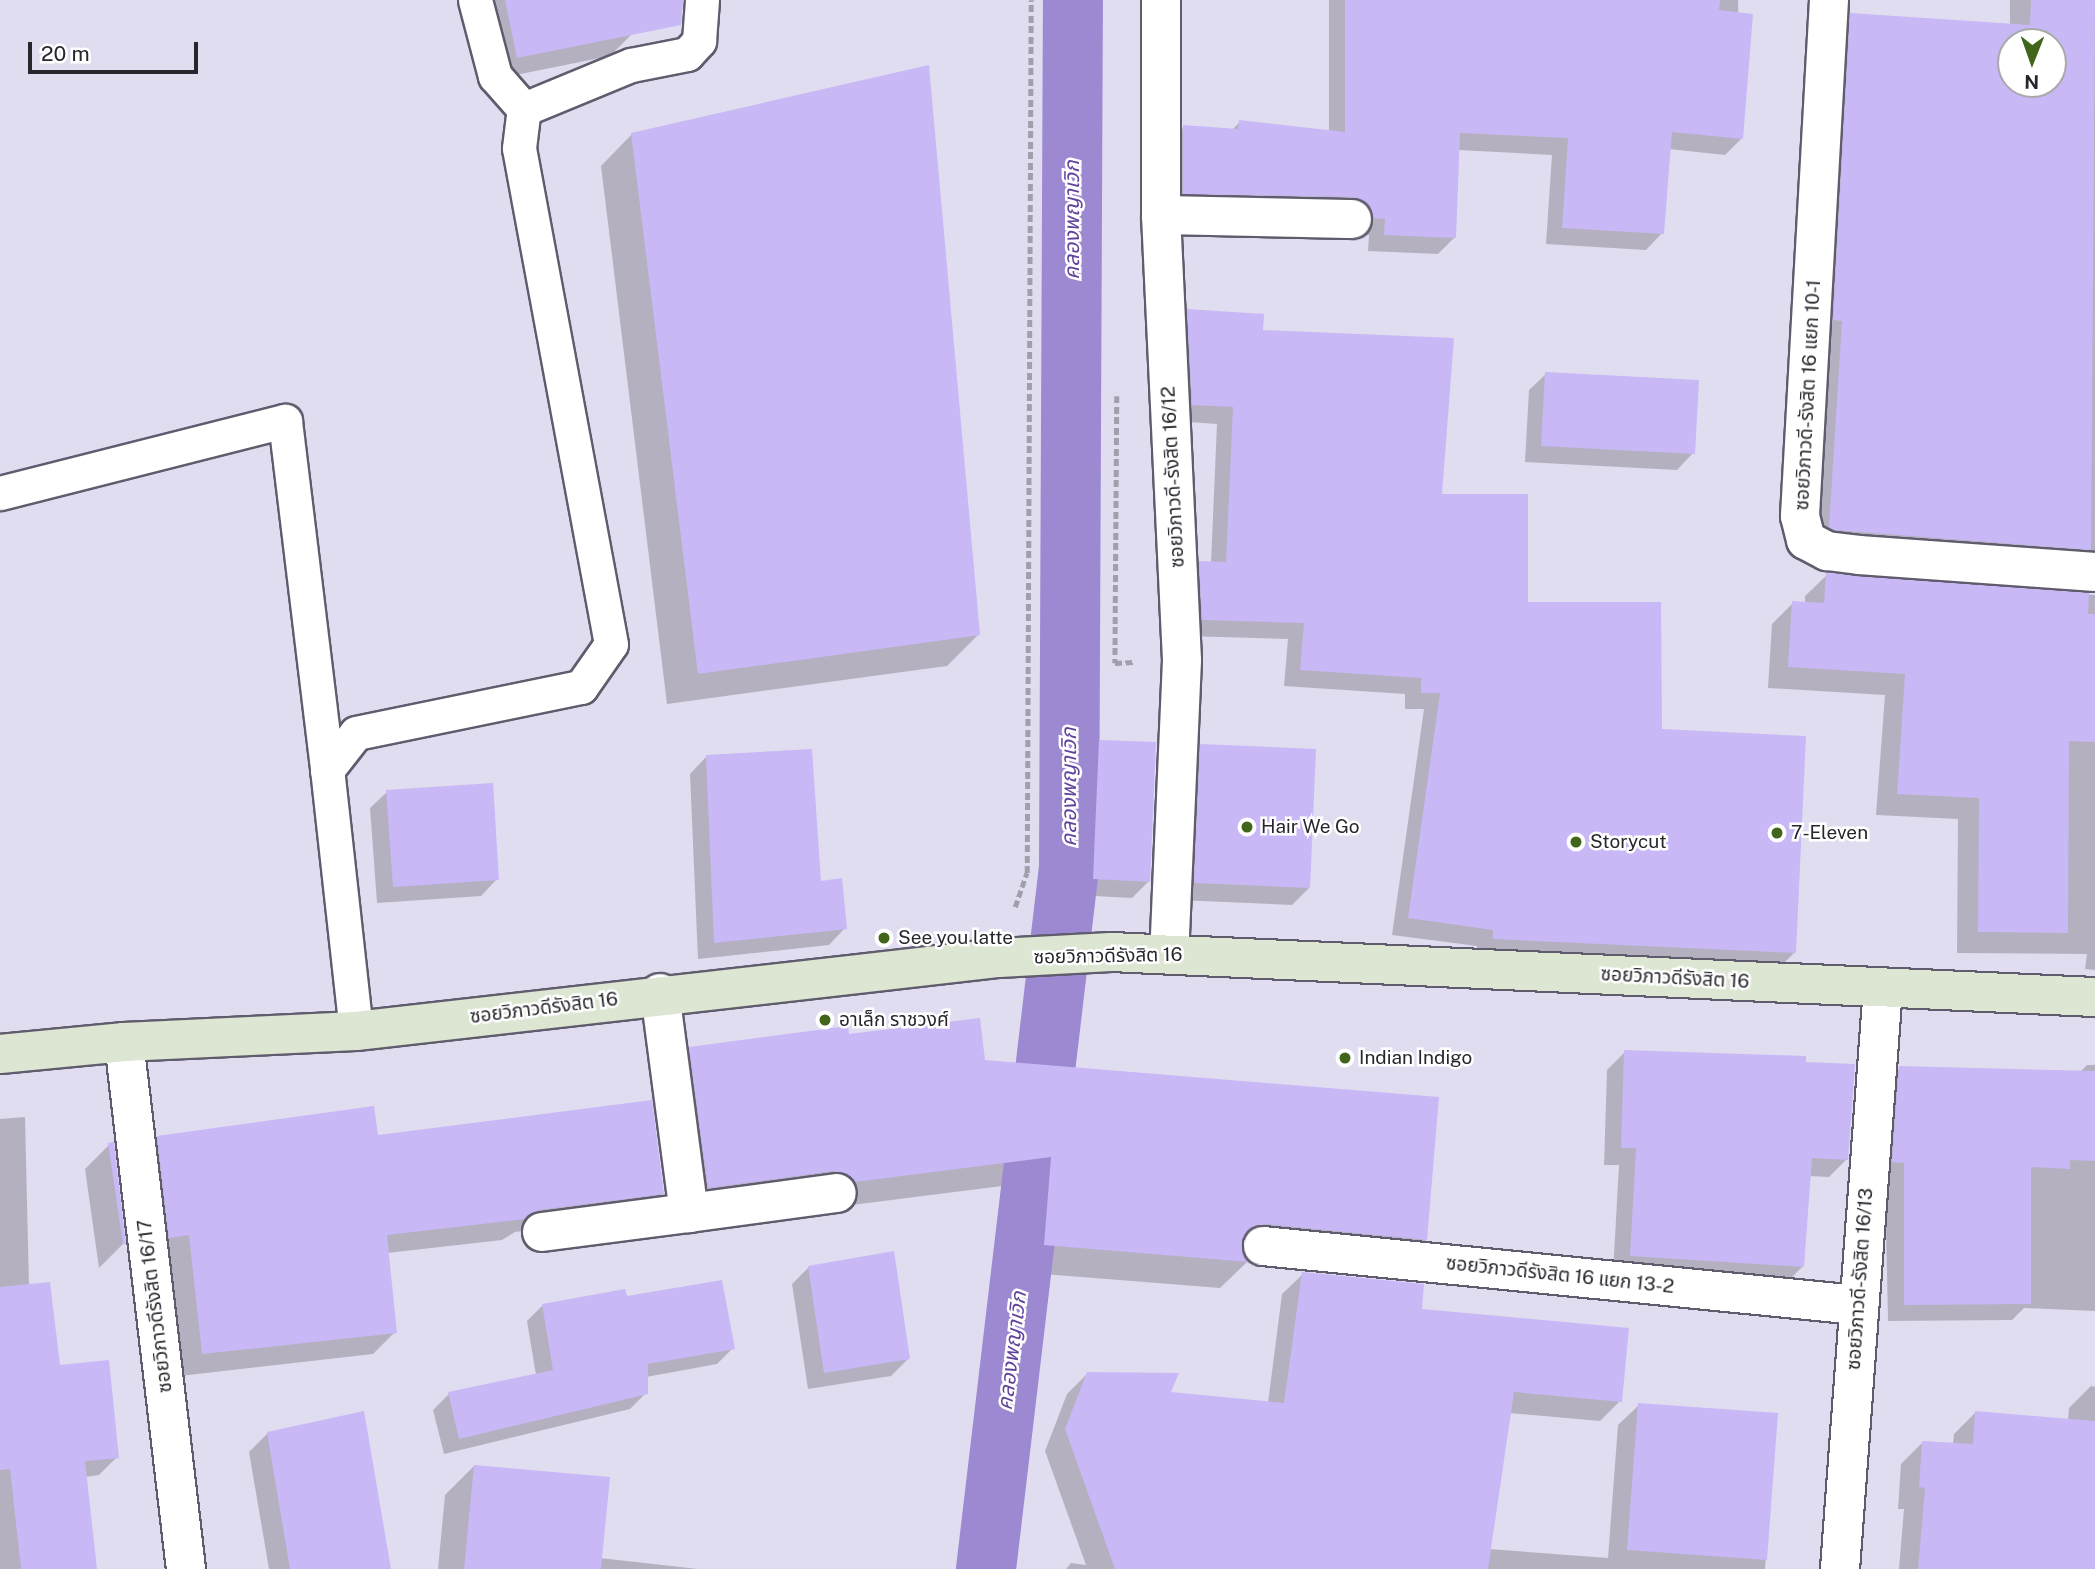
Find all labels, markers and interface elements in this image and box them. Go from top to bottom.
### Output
scale bar [32,28,201,72]
north arrow [1997,28,2067,98]
text: 20 m [41,41,90,66]
text: N [2024,71,2039,93]
water label: คลองพญาเวิก [1059,160,1085,280]
street label: ซอยวิภาวดี-รังสิต 16 แยก 10-1 [1791,279,1825,511]
street label: ซอยวิภาวดี-รังสิต 16/12 [1157,386,1189,568]
water label: คลองพญาเวิก [1056,727,1082,847]
place label: Hair We Go [1261,816,1360,838]
marker: Hair We Go [1239,819,1255,835]
place label: 7-Eleven [1791,822,1868,844]
marker: 7-Eleven [1769,825,1785,841]
place label: Storycut [1590,831,1667,853]
marker: Storycut [1568,834,1584,850]
place label: See you latte [898,927,1013,949]
marker: See you latte [876,930,892,946]
street label: ซอยวิภาวดีรังสิต 16 [1033,943,1183,969]
street label: ซอยวิภาวดีรังสิต 16 [1600,963,1750,993]
street label: ซอยวิภาวดีรังสิต 16 [469,988,619,1028]
place label: อาเล็ก ราชวงศ์ [839,1009,949,1031]
marker: อาเล็ก ราชวงศ์ [817,1012,833,1028]
place label: Indian Indigo [1359,1047,1472,1069]
marker: Indian Indigo [1337,1050,1353,1066]
street label: ซอยวิภาวดี-รังสิต 16/13 [1842,1187,1878,1371]
street label: ซอยวิภาวดีรังสิต 16/17 [133,1218,177,1394]
street label: ซอยวิภาวดีรังสิต 16 แยก 13-2 [1445,1252,1675,1298]
water label: คลองพญาเวิก [992,1290,1032,1412]

